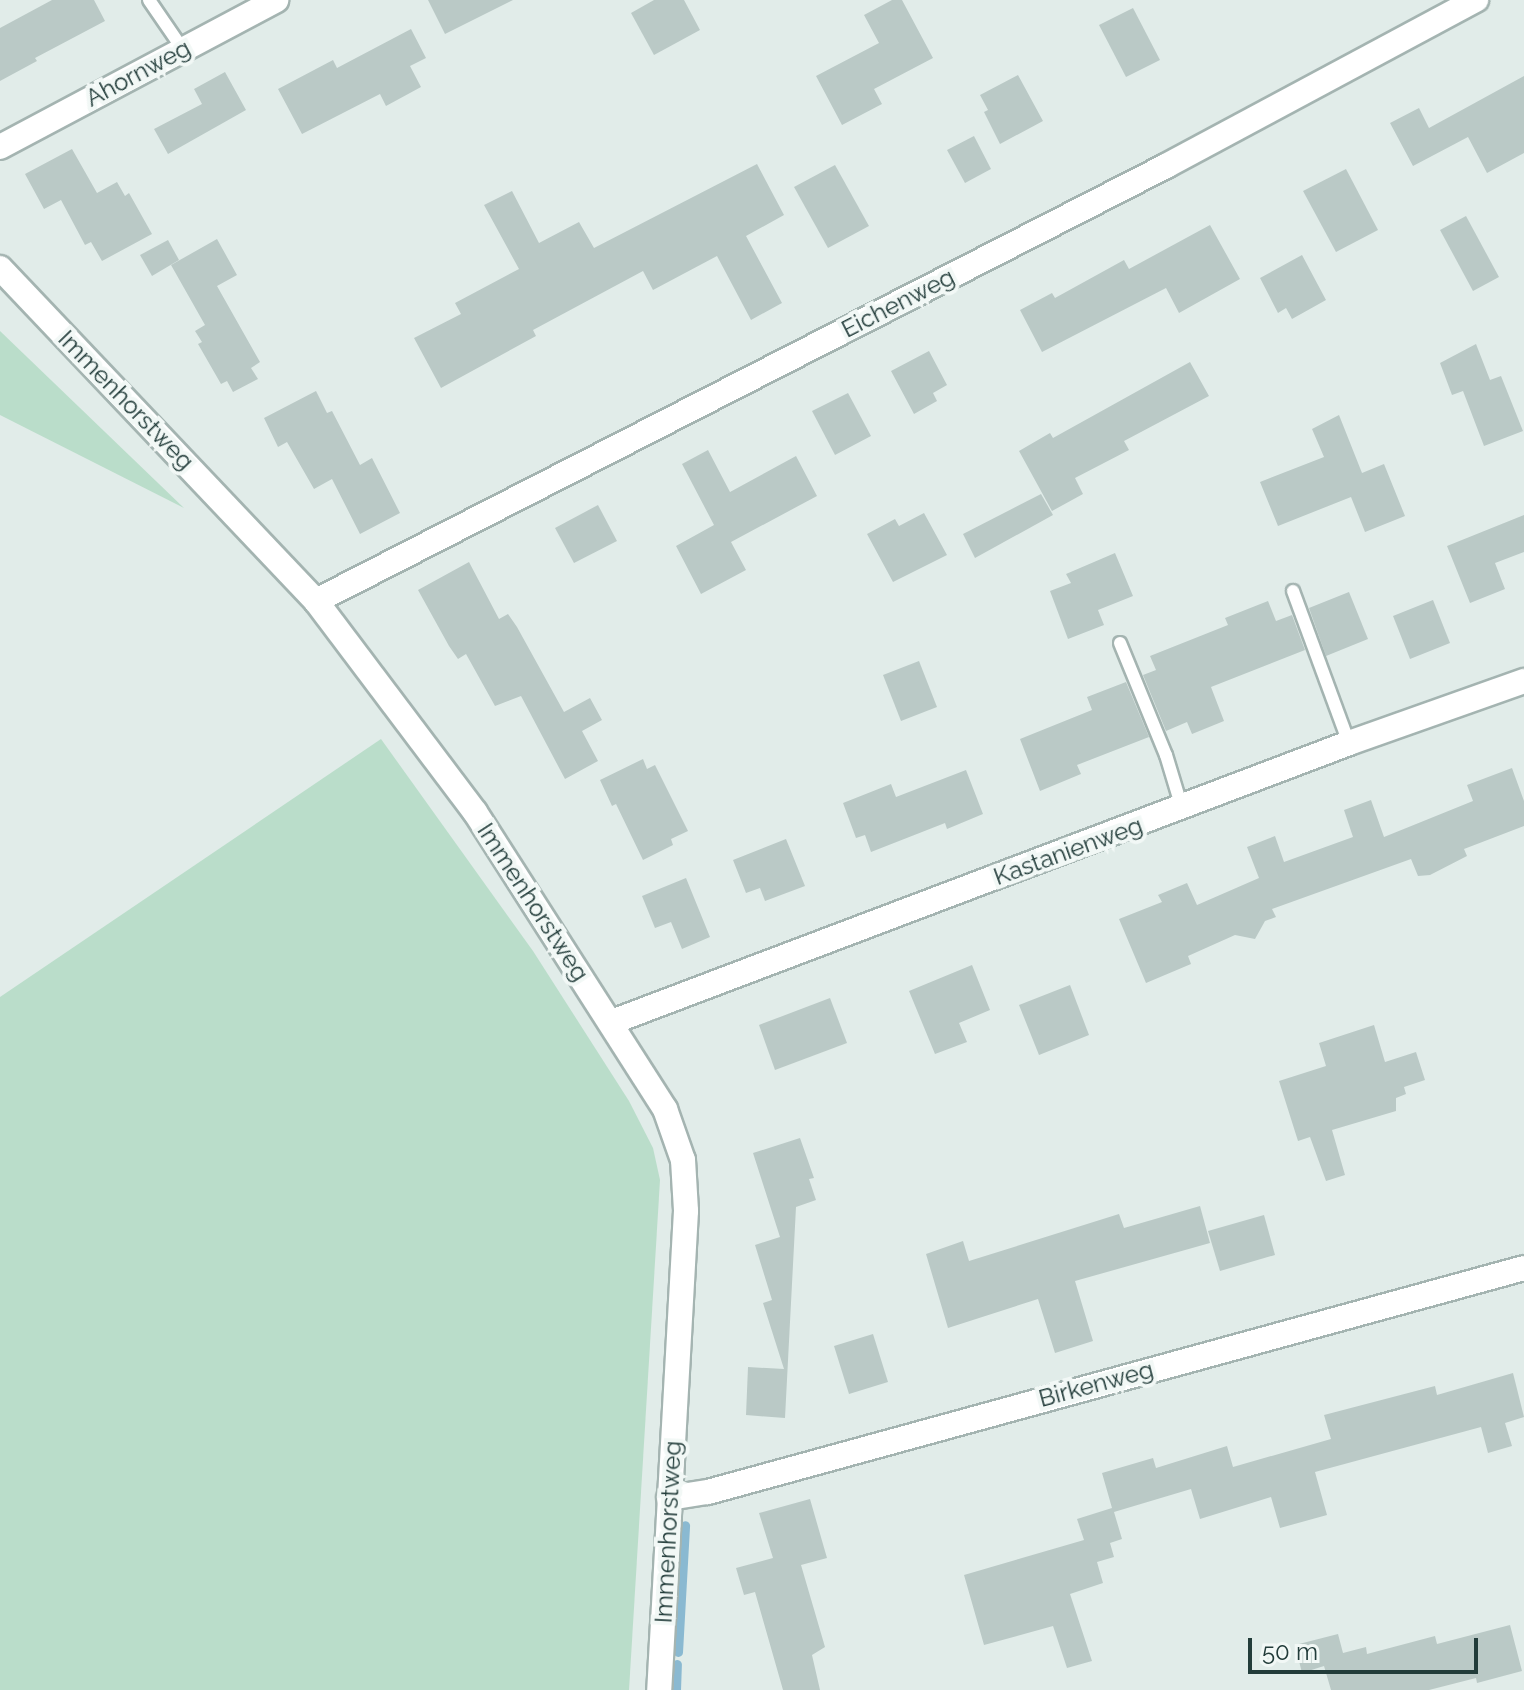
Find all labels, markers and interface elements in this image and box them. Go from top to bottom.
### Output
street label: Ahornweg [81,33,195,113]
street label: Eichenweg [837,262,959,344]
street label: Immenhorstweg [52,324,200,476]
street label: Kastanienweg [990,811,1146,891]
street label: Immenhorstweg [471,818,595,986]
street label: Birkenweg [1036,1355,1156,1413]
street label: Immenhorstweg [649,1440,687,1624]
scale bar [1252,1622,1482,1672]
text: 50 m [1262,1637,1318,1666]

